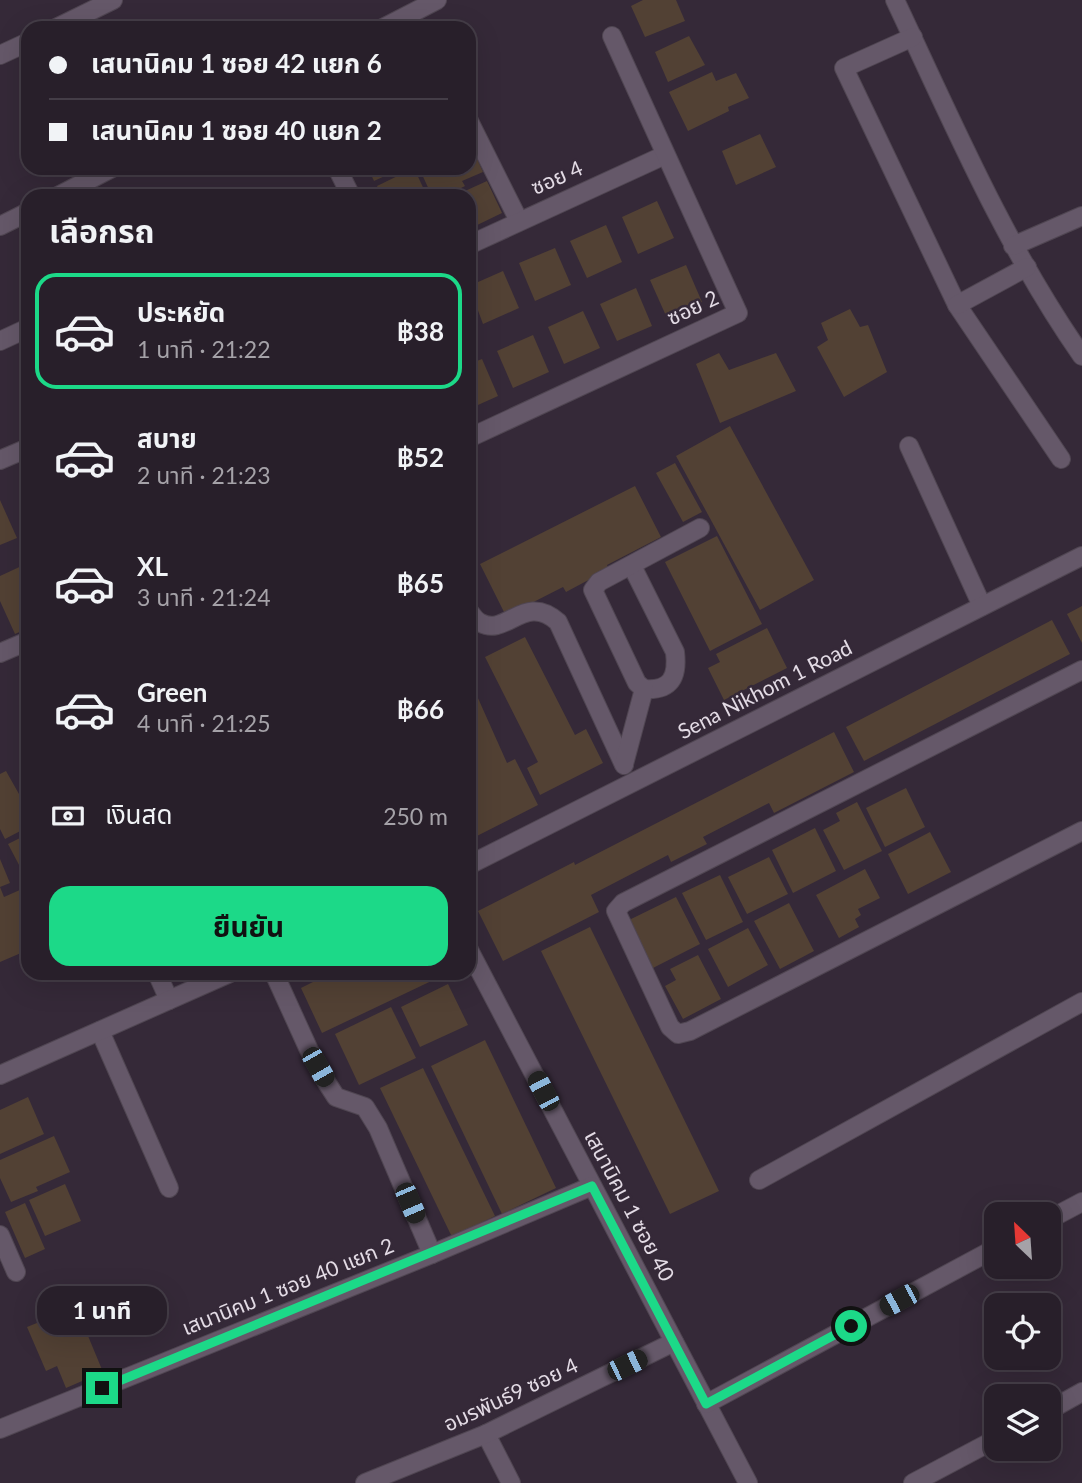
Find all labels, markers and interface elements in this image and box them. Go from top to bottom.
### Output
text: เสนานิคม 1 ซอย 42 แยก 6 [91,47,382,79]
text: เสนานิคม 1 ซอย 40 แยก 2 [91,114,382,146]
street label: ซอย 4 [527,154,586,199]
text: เลือกรถ [49,211,154,250]
street label: ซอย 2 [663,284,722,329]
text: ประหยัด [137,296,225,328]
icon: car [53,300,116,363]
text: ฿38 [396,315,444,347]
text: 1 นาที · 21:22 [137,335,271,363]
text: สบาย [137,422,197,454]
icon: car [53,426,116,489]
text: ฿52 [396,441,444,473]
text: 2 นาที · 21:23 [137,461,271,489]
text: XL [137,550,168,582]
icon: car [53,552,116,615]
text: ฿65 [396,567,444,599]
text: 3 นาที · 21:24 [137,583,271,611]
street label: Sena Nikhom 1 Road [673,634,856,743]
text: Green [137,676,207,708]
icon: car [53,678,116,741]
text: ฿66 [396,693,444,725]
text: 4 นาที · 21:25 [137,709,271,737]
icon: cash [49,797,87,835]
text: เงินสด [105,798,172,830]
text: 250 m [383,802,448,830]
button: ยืนยัน [49,886,448,966]
car [299,1044,338,1090]
car [524,1068,563,1114]
street label: เสนานิคม 1 ซอย 40 [580,1126,681,1285]
car [393,1180,428,1226]
north arrow [984,1202,1060,1279]
map controls [984,1202,1061,1461]
street label: เสนานิคม 1 ซอย 40 แยก 2 [178,1232,397,1340]
car [876,1281,923,1319]
callout: 1 นาที [37,1286,167,1336]
button: locate [984,1293,1061,1370]
text: 1 นาที [73,1296,131,1324]
route start [835,1310,867,1342]
car [604,1346,651,1384]
street label: อมรพันธ์9 ซอย 4 [439,1352,582,1436]
route end [86,1372,118,1404]
button: layers [984,1384,1061,1461]

